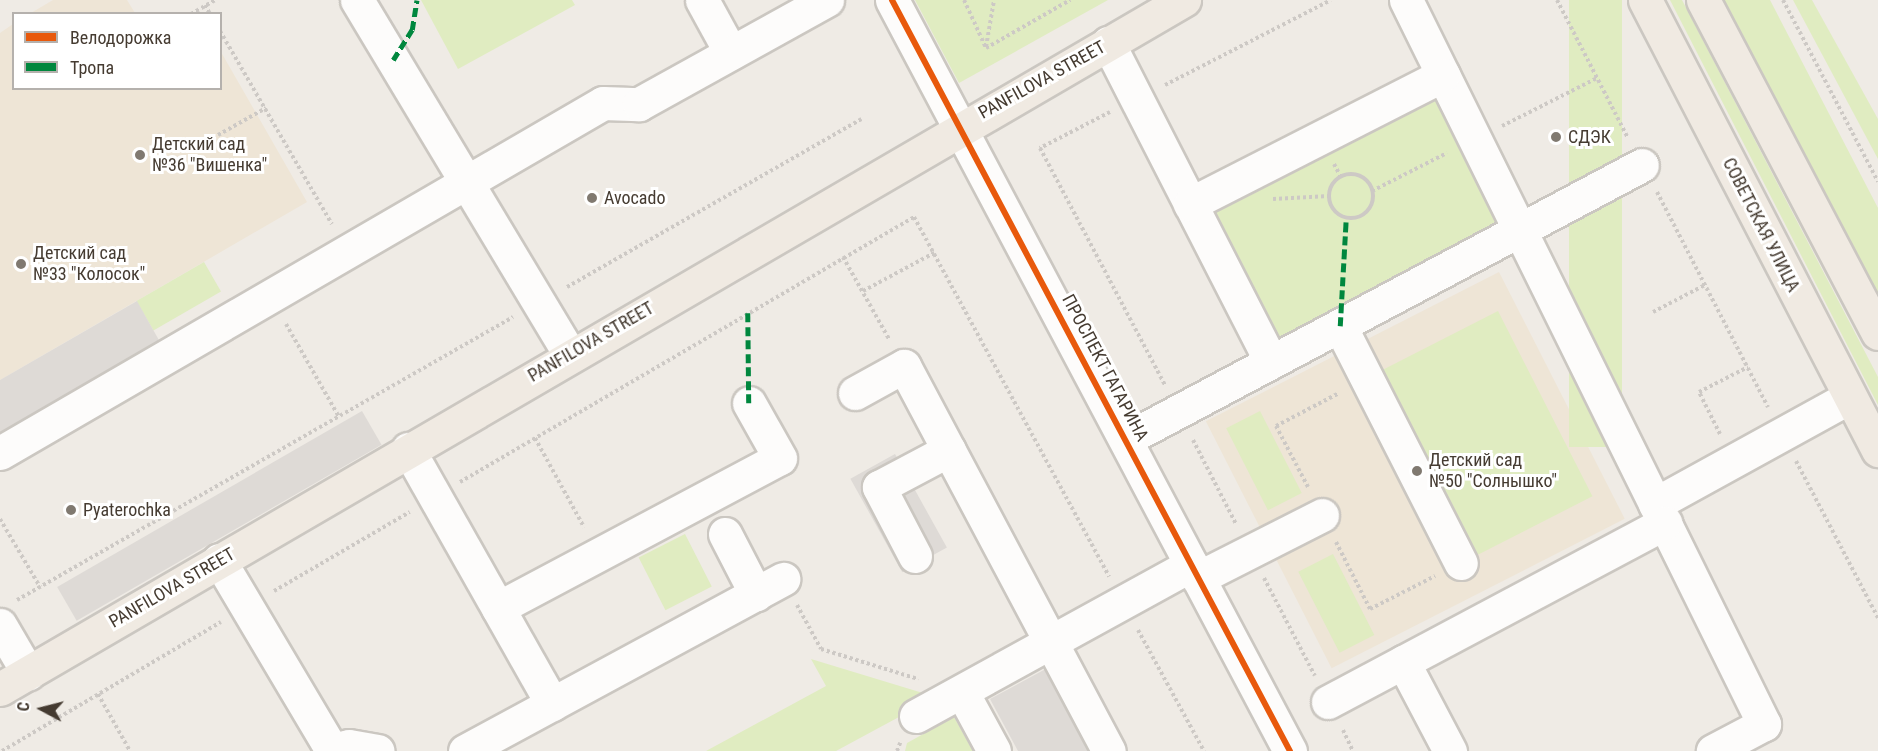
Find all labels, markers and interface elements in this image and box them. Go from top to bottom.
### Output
legend [12,12,222,90]
text: Велодорожка [70,27,171,48]
street label: PANFILOVA STREET [975,36,1109,124]
text: Тропа [70,57,114,78]
place label: СДЭК [1568,126,1611,148]
marker: СДЭК [1549,130,1563,144]
place label: Детский сад №36 "Вишенка" [152,134,267,176]
marker: Детский сад №36 "Вишенка" [133,148,147,162]
street label: СОВЕТСКАЯ УЛИЦА [1718,154,1804,296]
place label: Avocado [604,187,665,209]
marker: Avocado [585,191,599,205]
place label: Детский сад №33 "Колосок" [33,243,145,286]
marker: Детский сад №33 "Колосок" [14,257,28,271]
street label: ПРОСПЕКТ ГАГАРИНА [1057,291,1153,445]
street label: PANFILOVA STREET [524,297,658,387]
place label: Детский сад №50 "Солнышко" [1429,450,1557,492]
marker: Детский сад №50 "Солнышко" [1410,464,1424,478]
place label: Pyaterochka [83,499,171,521]
marker: Pyaterochka [64,503,78,517]
street label: PANFILOVA STREET [105,543,239,633]
north arrow [12,679,72,739]
text: С [14,701,34,712]

